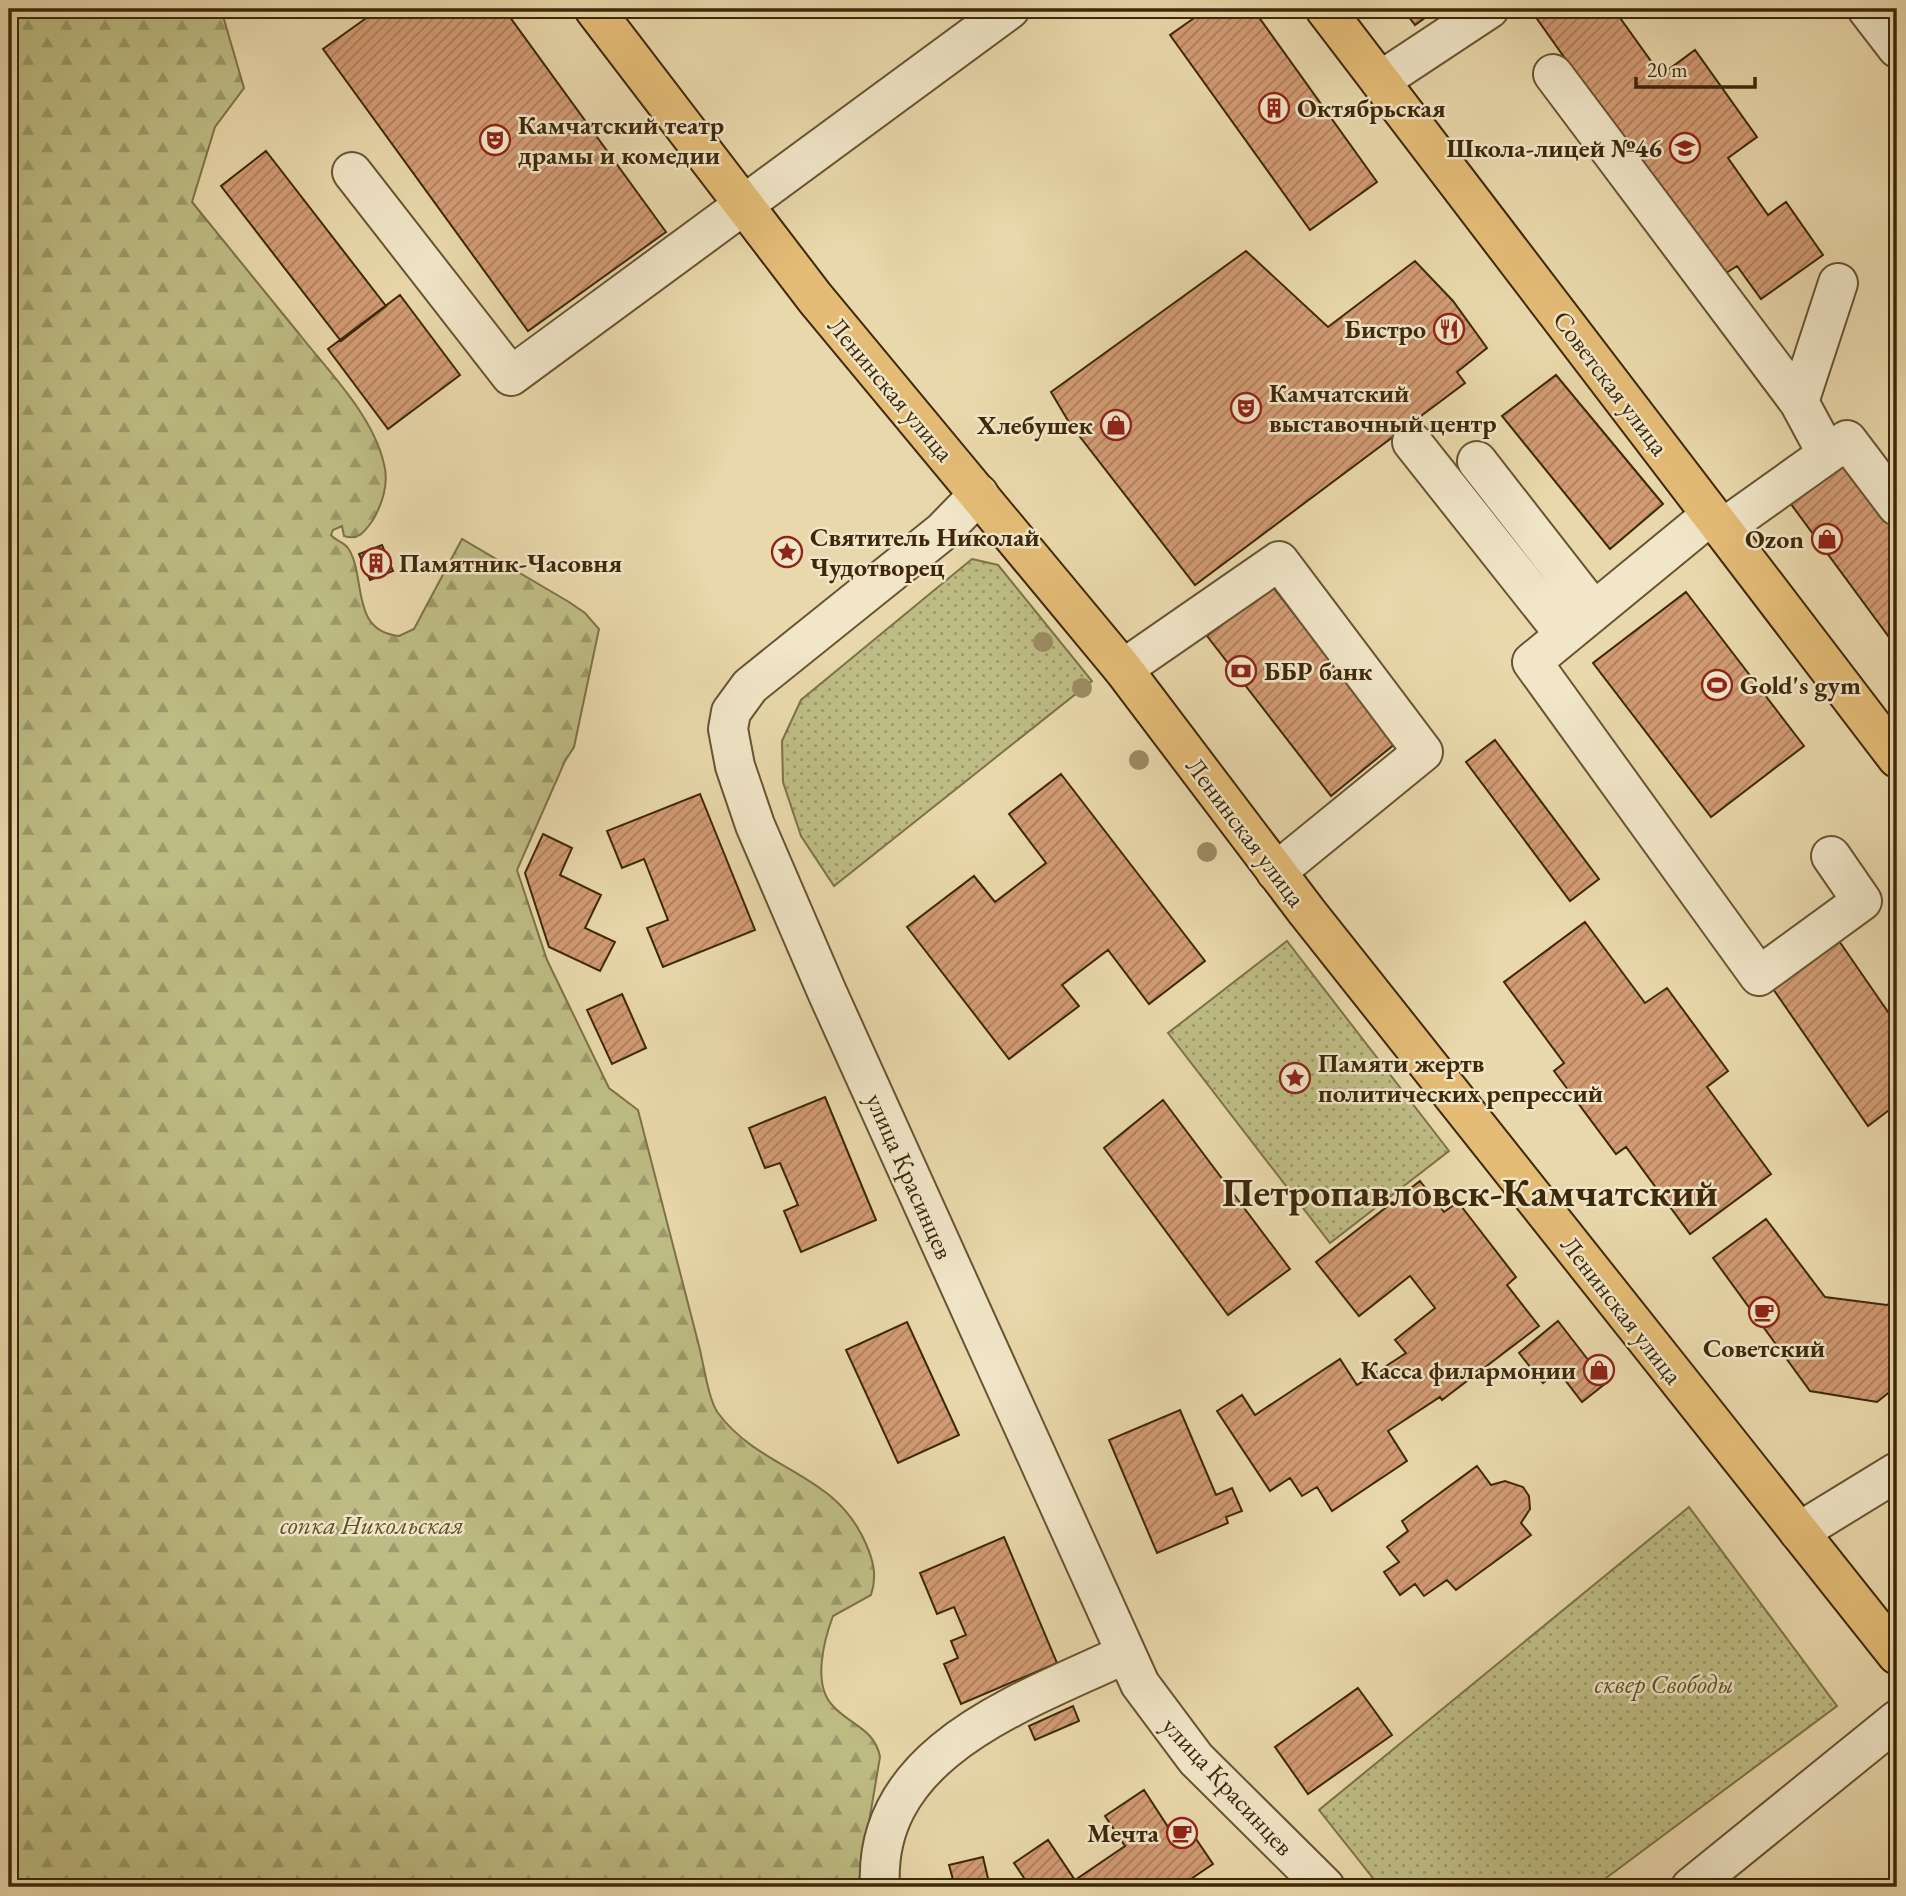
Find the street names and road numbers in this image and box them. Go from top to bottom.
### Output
street label: Советская улица [1545,304,1677,463]
street label: Ленинская улица [820,309,962,469]
street label: Ленинская улица [1178,750,1314,914]
street label: улица Красинцев [858,1088,962,1264]
street label: Ленинская улица [1553,1229,1691,1392]
street label: улица Красинцев [1155,1709,1301,1863]

